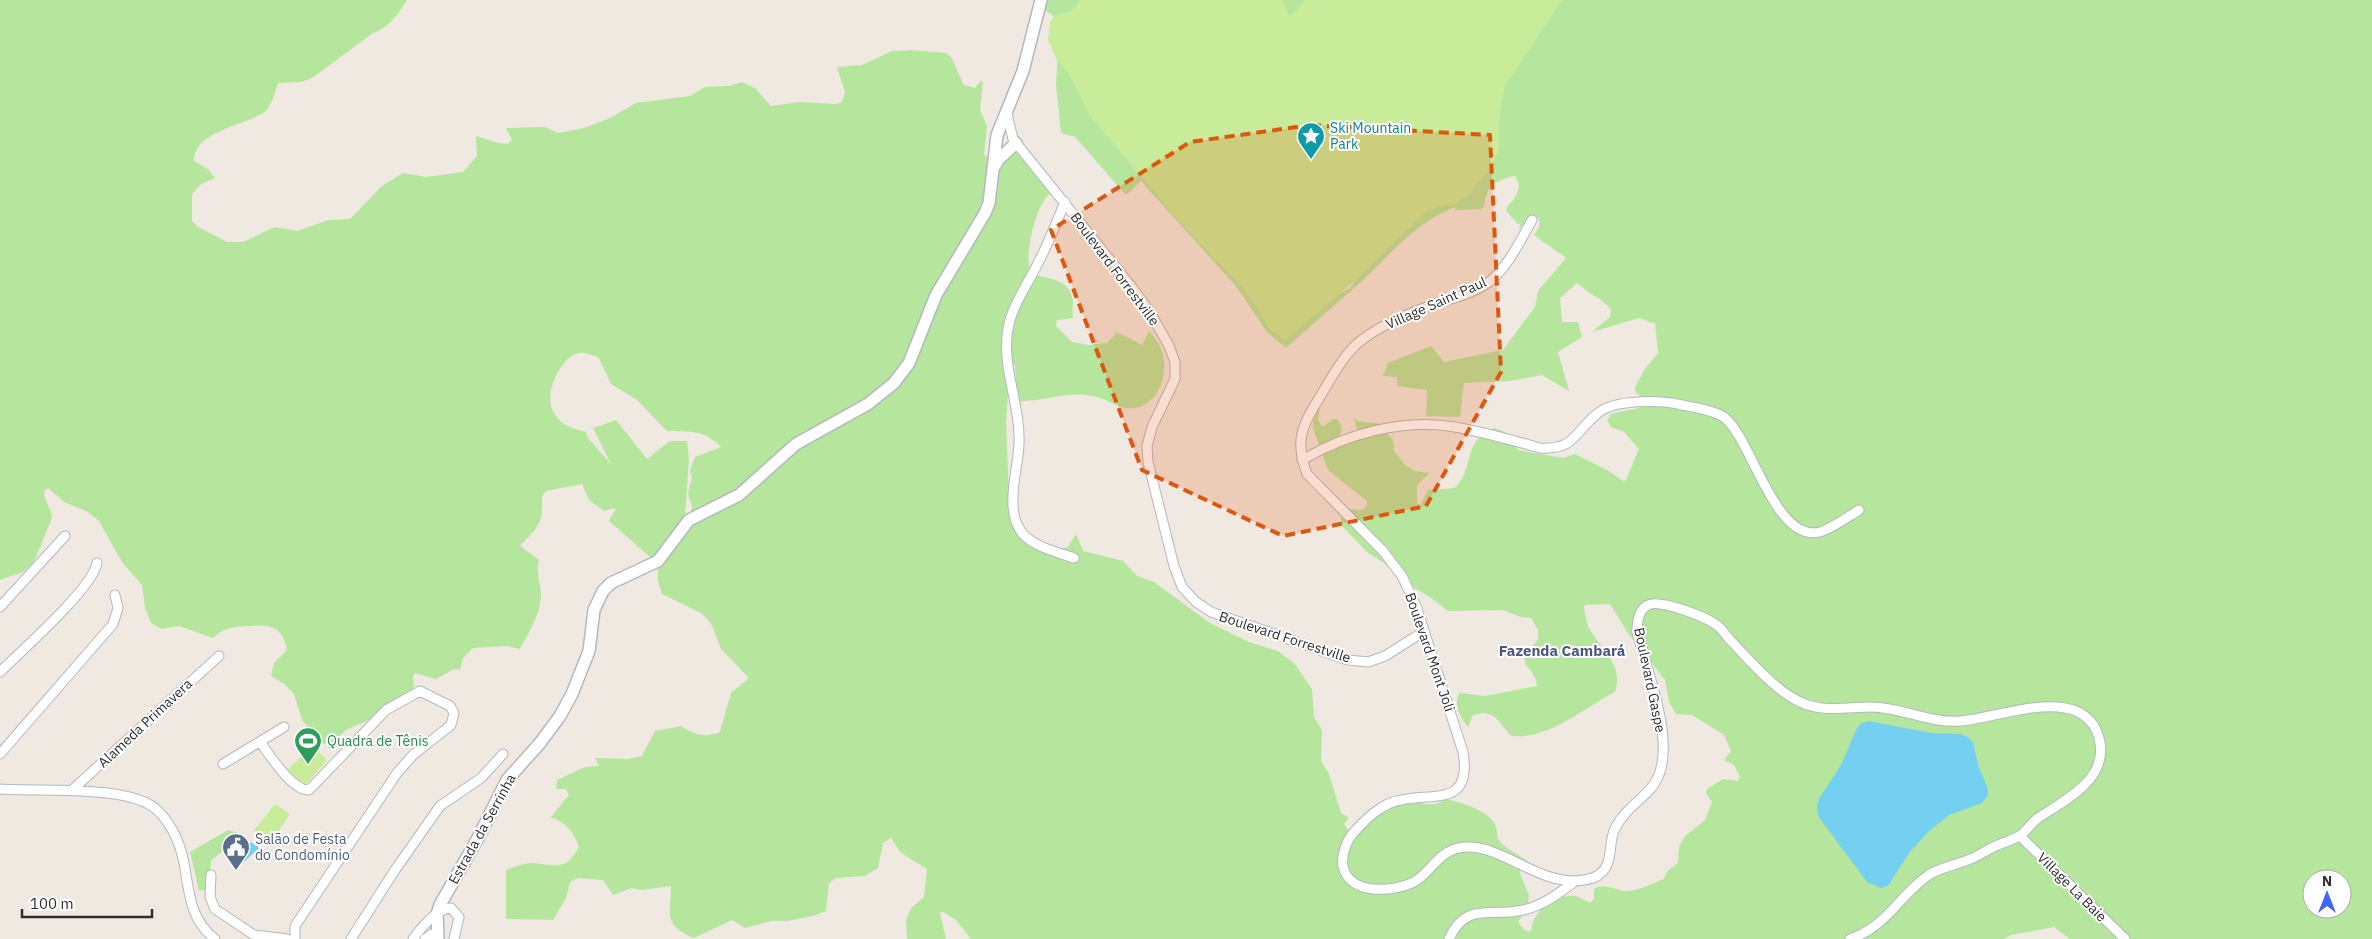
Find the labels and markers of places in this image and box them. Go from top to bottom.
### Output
place label: Ski Mountain Park [1330,119,1411,153]
place icon: Ski Mountain Park [1296,121,1326,160]
sports icon: Quadra de Tênis [293,726,323,765]
place label: Quadra de Tênis [327,732,429,750]
place label: Salão de Festa do Condomínio [255,830,350,864]
public building icon: Salão de Festa do Condomínio [221,832,251,871]

